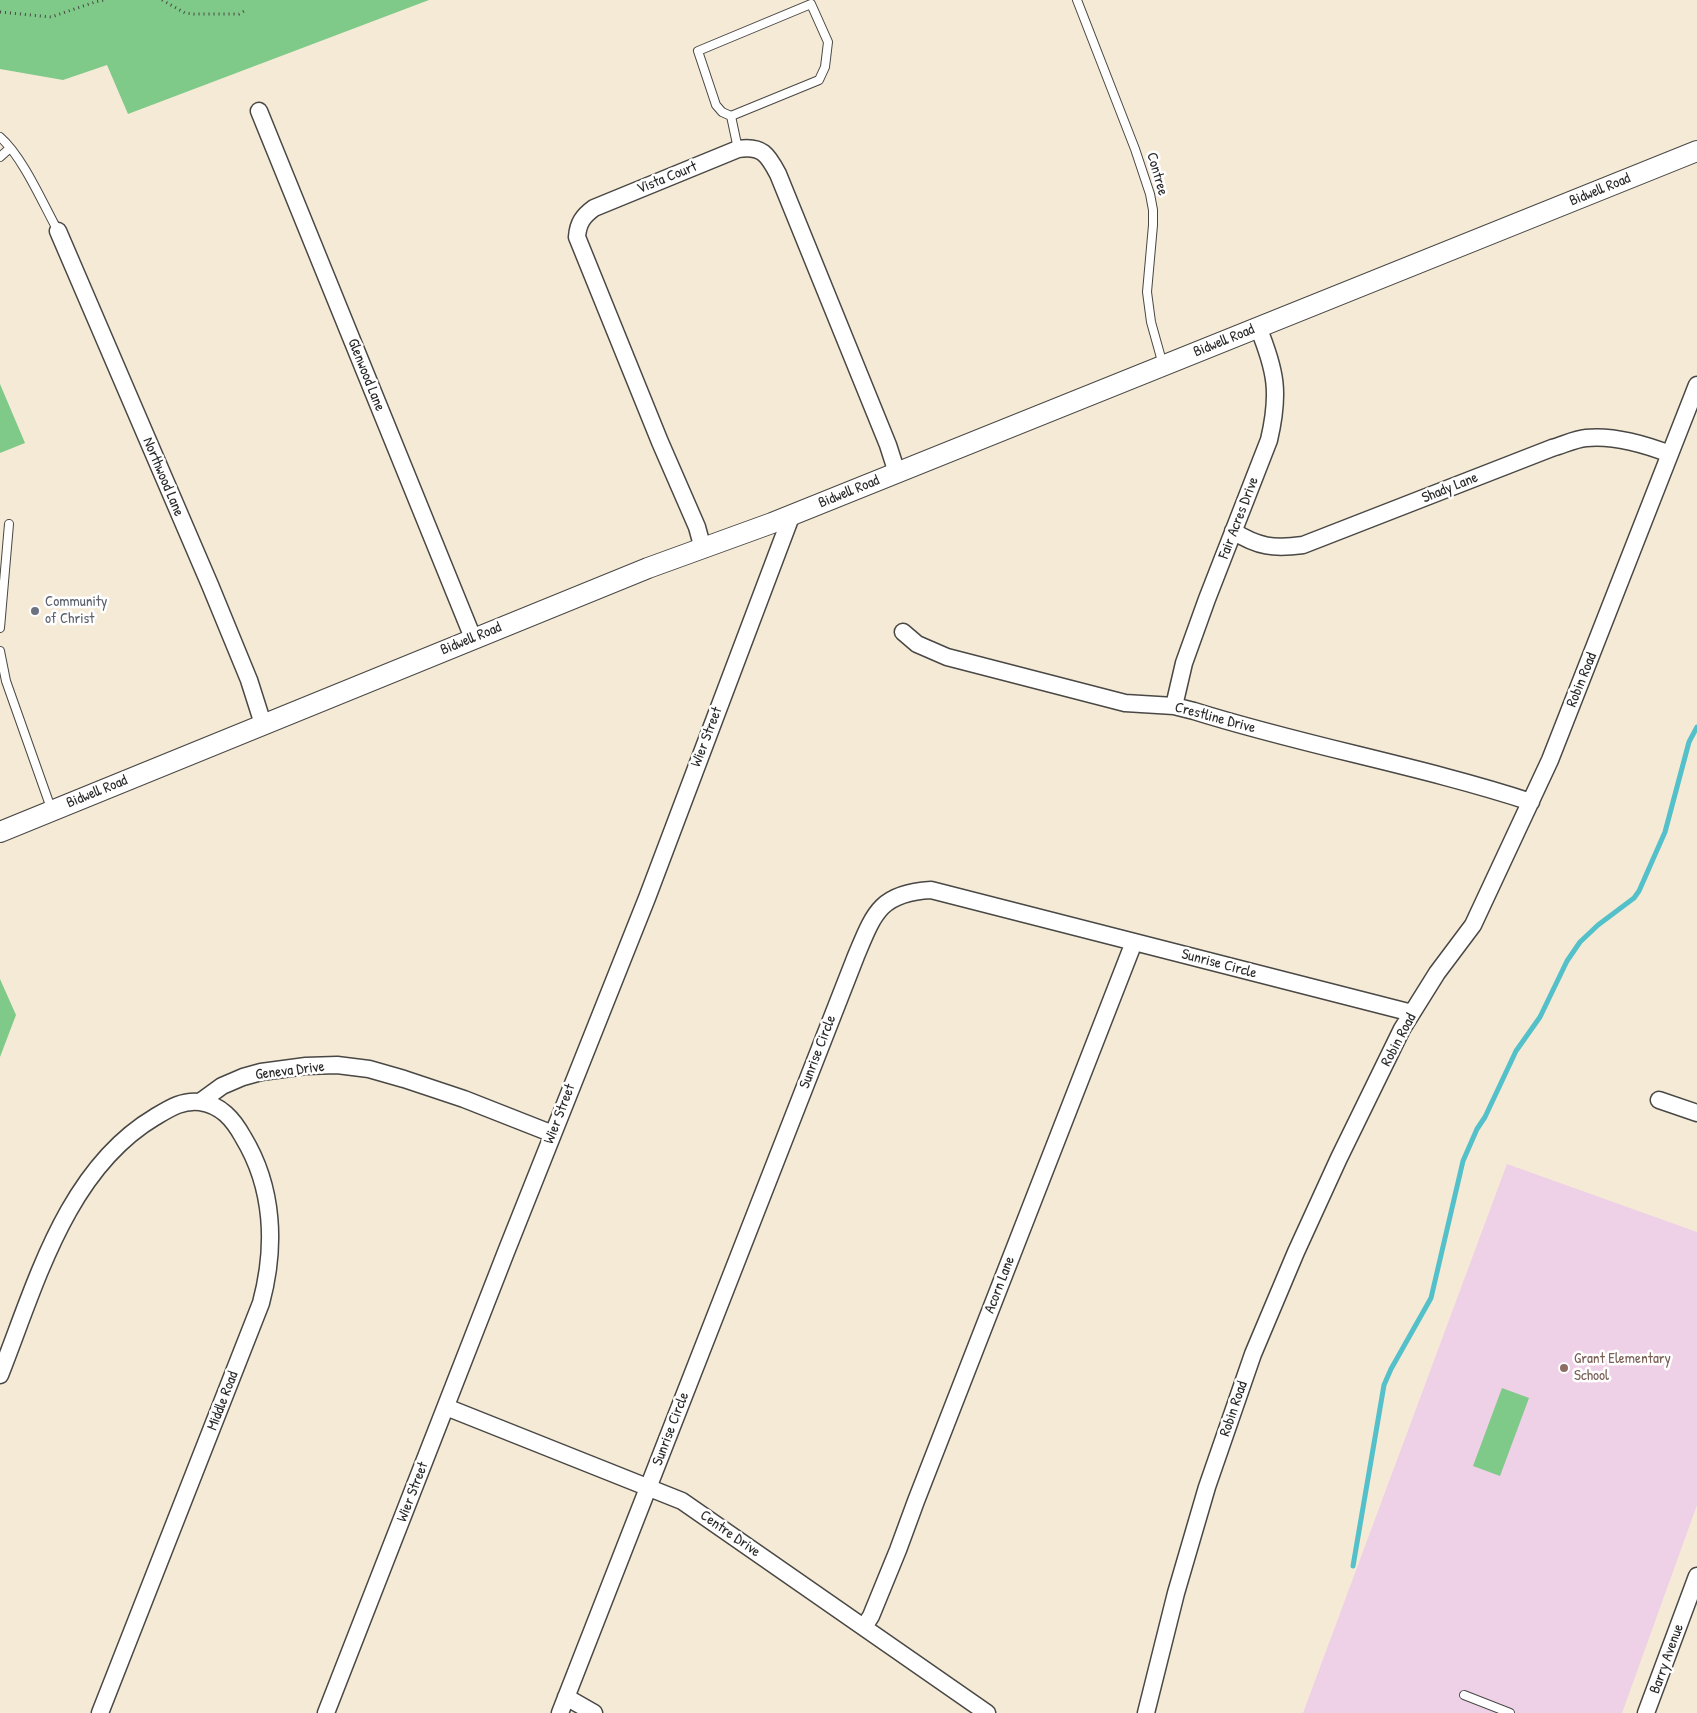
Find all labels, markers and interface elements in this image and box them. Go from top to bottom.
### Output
street label: Contree [1142,150,1172,198]
street label: Vista Court [634,158,700,198]
street label: Bidwell Road [1567,170,1633,210]
street label: Bidwell Road [1191,321,1257,361]
street label: Glenwood Lane [343,336,389,414]
street label: Northwood Lane [138,435,188,519]
street label: Shady Lane [1419,469,1481,507]
street label: Bidwell Road [816,472,882,512]
street label: Fair Acres Drive [1215,474,1263,562]
place label: Community of Christ [45,593,107,628]
marker: Community of Christ [29,605,41,617]
street label: Bidwell Road [438,619,504,659]
street label: Robin Road [1563,650,1601,710]
street label: Crestline Drive [1173,699,1257,737]
street label: Wier Street [687,704,727,770]
street label: Bidwell Road [64,772,130,812]
street label: Sunrise Circle [1179,945,1259,983]
street label: Robin Road [1378,1011,1420,1069]
street label: Sunrise Circle [796,1013,840,1091]
street label: Geneva Drive [254,1058,326,1084]
street label: Wier Street [540,1081,580,1147]
street label: Acorn Lane [981,1254,1019,1316]
place label: Grant Elementary School [1574,1350,1671,1385]
marker: Grant Elementary School [1558,1362,1570,1374]
street label: Middle Road [203,1369,243,1433]
street label: Robin Road [1216,1379,1252,1439]
street label: Sunrise Circle [649,1390,693,1468]
street label: Wier Street [393,1459,433,1525]
street label: Centre Drive [696,1507,764,1561]
street label: Barry Avenue [1646,1622,1688,1696]

